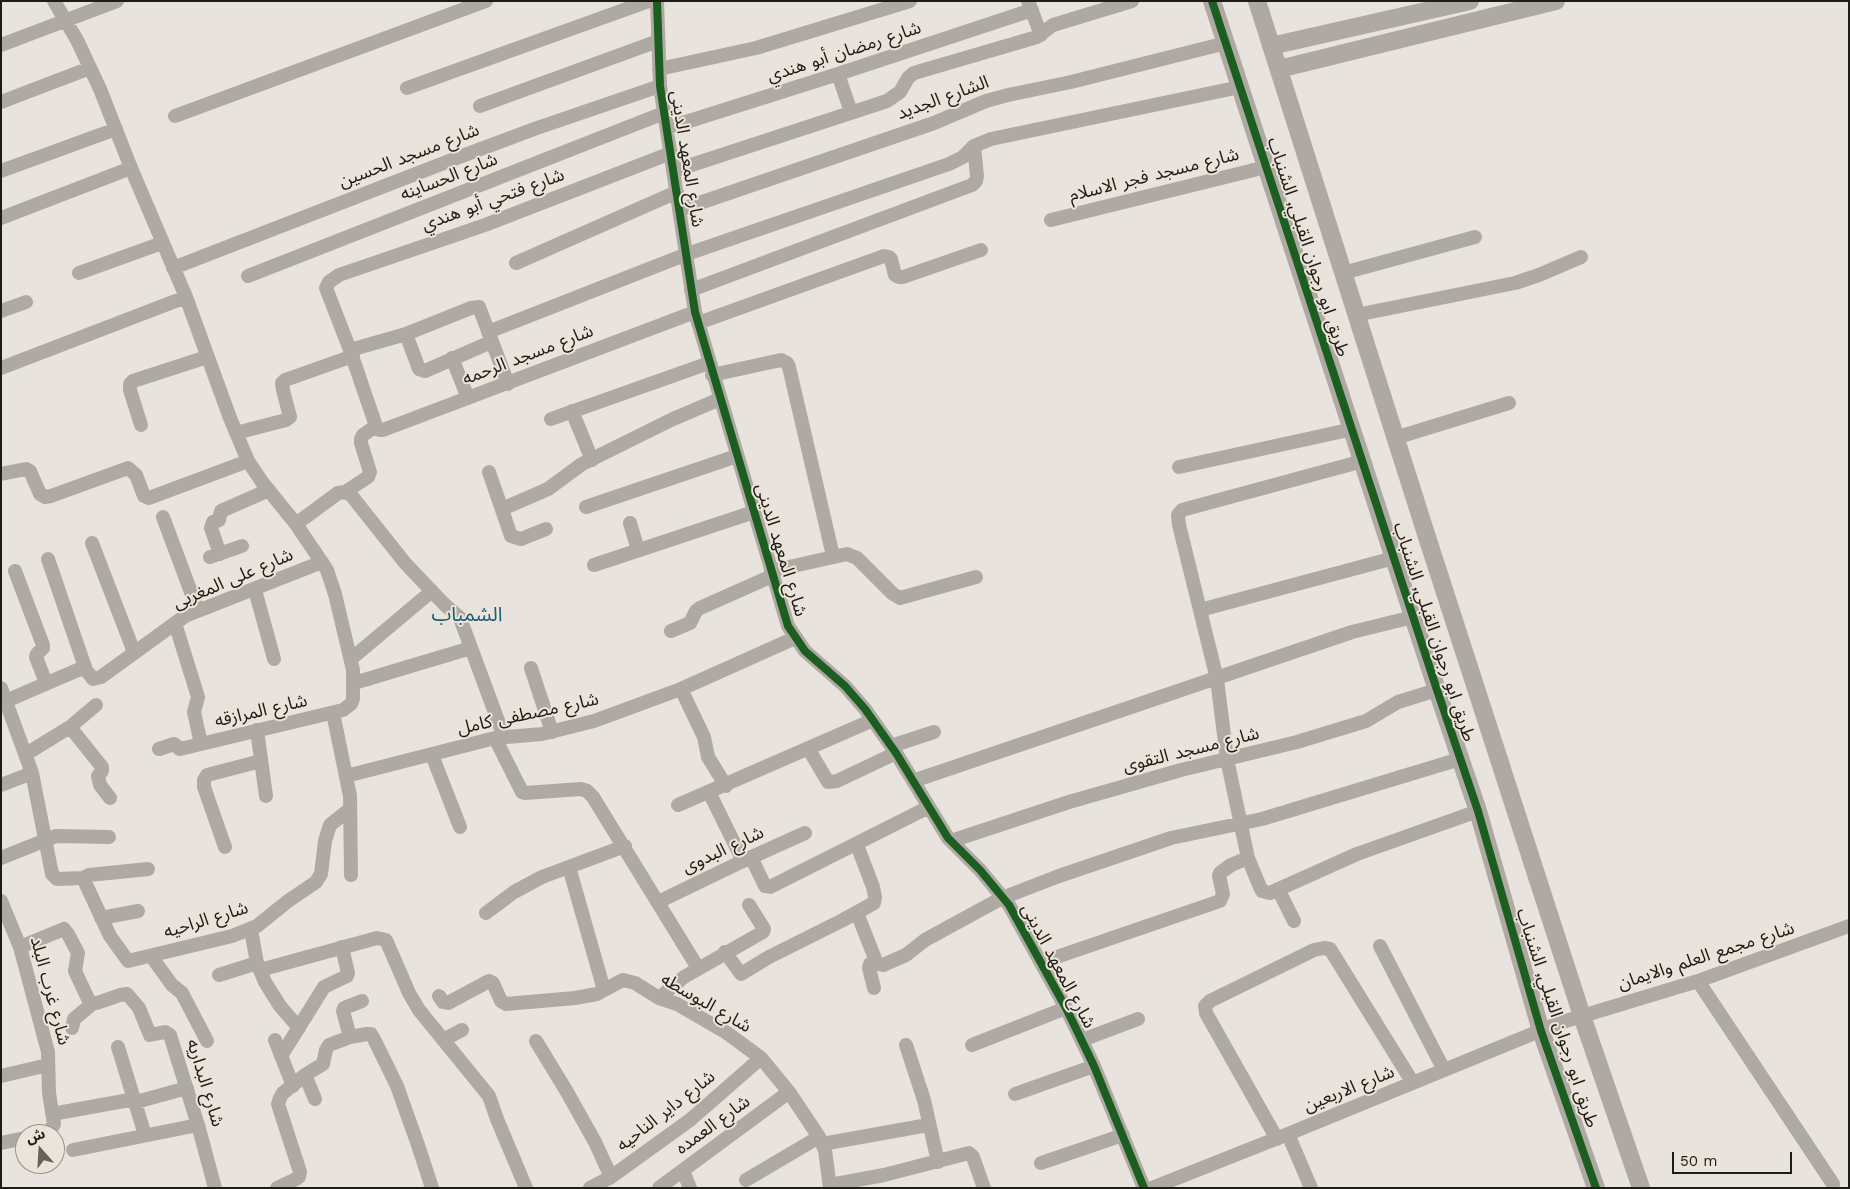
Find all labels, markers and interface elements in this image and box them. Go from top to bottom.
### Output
street label: شارع رمضان أبو هندي [764,17,924,87]
street label: الشارع الجديد [894,71,992,125]
street label: شارع المعهد الدينى [666,89,708,229]
street label: شارع مسجد الحسين [336,119,482,193]
street label: طريق ابو رجوان القبلي, الشنباب [1262,134,1354,360]
street label: شارع مسجد فجر الاسلام [1067,143,1241,207]
street label: شارع الحساينه [397,149,501,205]
street label: شارع فتحي أبو هندي [419,164,567,236]
street label: شارع مسجد الرحمه [460,320,596,390]
street label: شارع المعهد الدينى [750,481,812,619]
street label: طريق ابو رجوان القبلي, الشنباب [1388,519,1480,745]
street label: شارع على المغربى [170,544,296,614]
district label: الشمباب [431,603,503,627]
street label: شارع مصطفى كامل [455,688,601,740]
street label: شارع المرازقه [213,690,309,732]
street label: شارع مسجد التقوى [1121,723,1261,777]
street label: شارع البدوى [679,822,767,878]
street label: شارع الراحيه [161,897,251,943]
street label: شارع المعهد الدينى [1016,900,1100,1032]
street label: طريق ابو رجوان القبلي, الشنباب [1511,905,1603,1131]
street label: شارع مجمع العلم والايمان [1615,917,1797,995]
street label: شارع غرب البلد [25,934,75,1048]
street label: شارع البوسطه [657,969,755,1037]
street label: شارع البداريه [181,1037,229,1129]
street label: شارع الاربعين [1300,1061,1398,1117]
street label: شارع داير الناحيه [612,1066,720,1156]
street label: شارع العمده [672,1091,754,1159]
north arrow [15,1124,65,1174]
text: ش [24,1125,47,1146]
scale bar [1675,1142,1795,1174]
text: 50 m [1680,1152,1717,1170]

